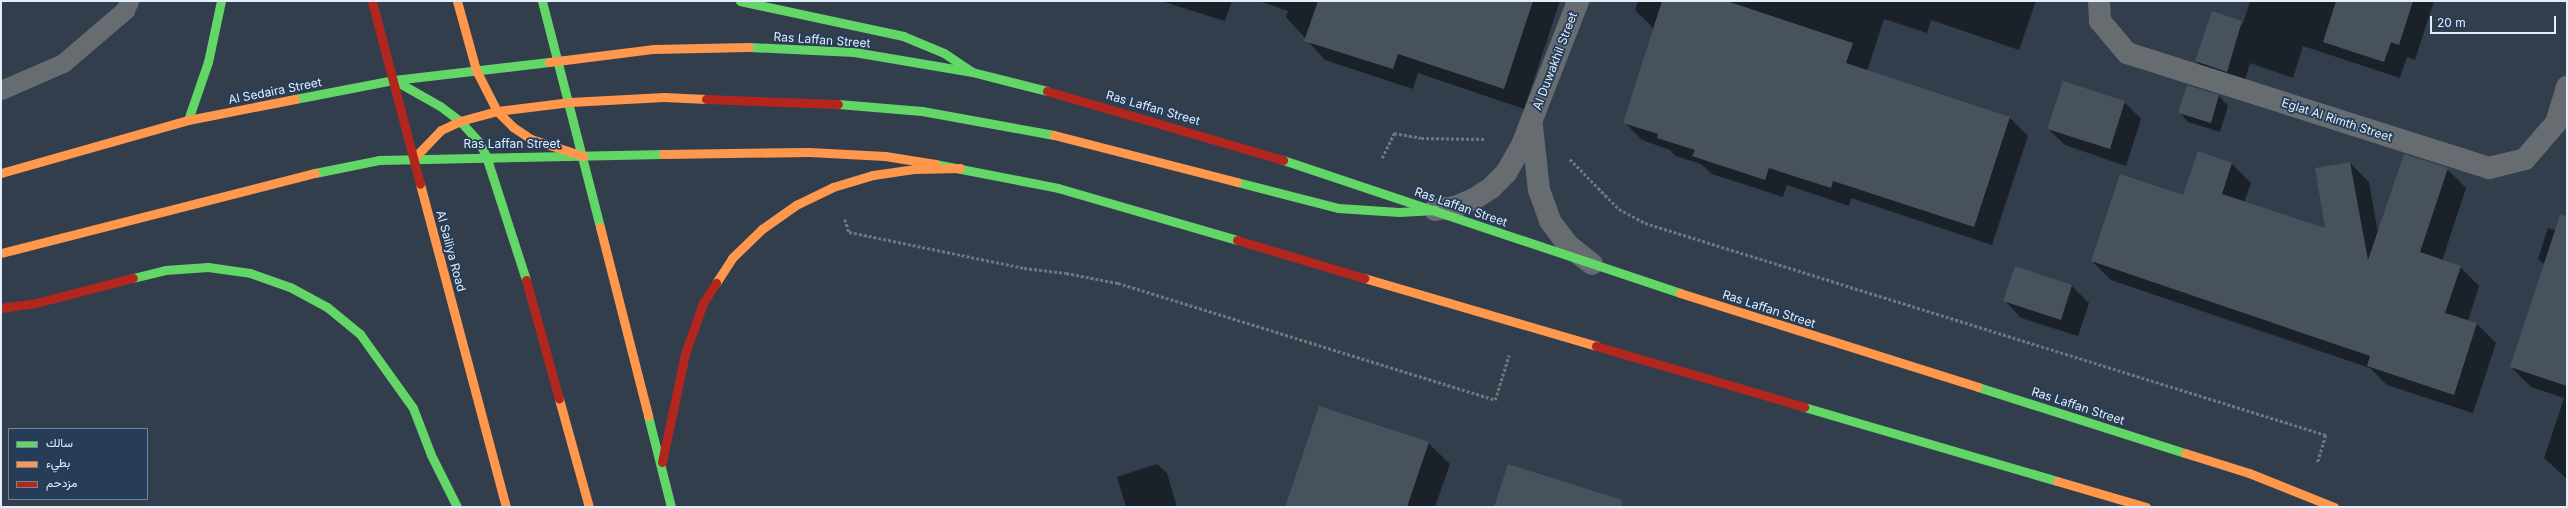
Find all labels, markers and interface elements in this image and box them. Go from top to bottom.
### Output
scale bar [2432,8,2558,34]
street label: Al Duwakhil Street [1530,10,1580,112]
text: 20 m [2437,15,2466,30]
street label: Ras Laffan Street [773,29,871,51]
street label: Al Sedaira Street [227,75,323,107]
street label: Ras Laffan Street [1104,88,1202,128]
street label: Eglat Al Rimth Street [2280,95,2394,145]
street label: Ras Laffan Street [464,137,560,151]
street label: Ras Laffan Street [1413,184,1509,230]
street label: Al Sailiya Road [433,209,469,293]
street label: Ras Laffan Street [1721,287,1817,331]
street label: Ras Laffan Street [2030,384,2126,428]
legend [8,428,148,500]
text: سالك [46,435,73,450]
text: بطيء [46,455,70,470]
text: مزدحم [46,475,77,490]

